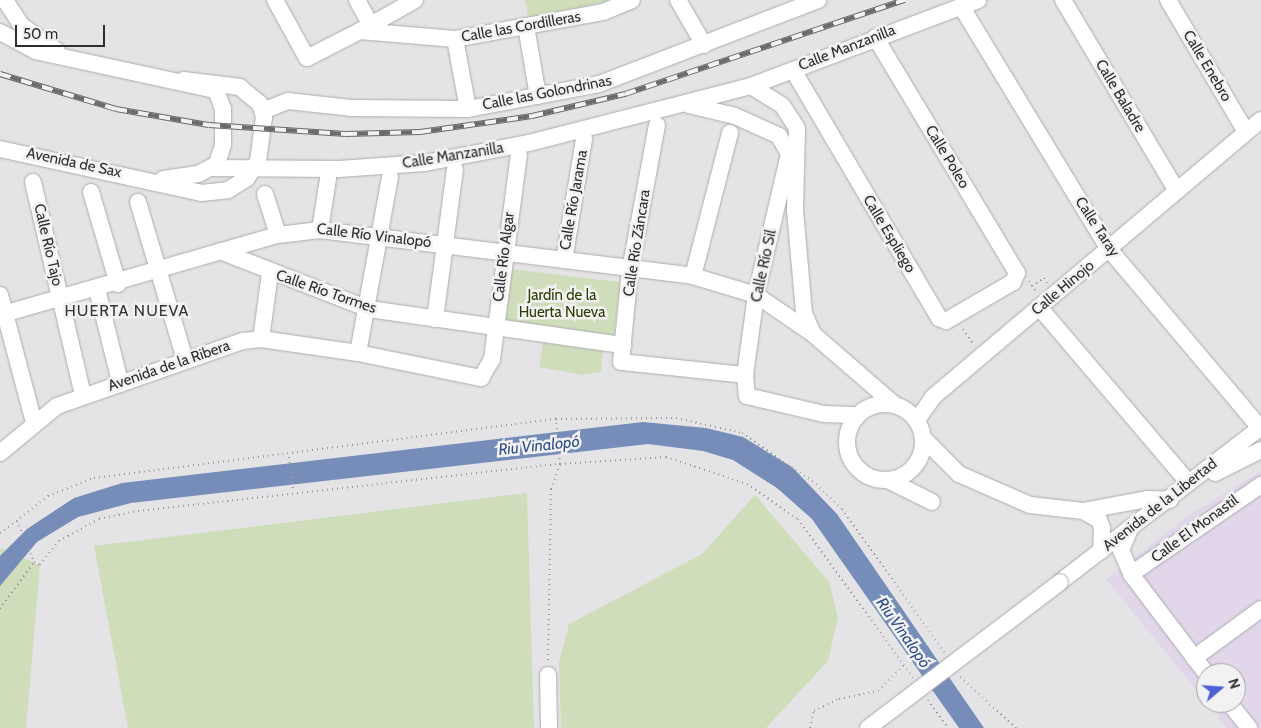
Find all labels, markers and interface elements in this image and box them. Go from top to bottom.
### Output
street label: Calle las Cordilleras [460,8,582,46]
scale bar [18,15,108,47]
street label: Calle Manzanilla [796,21,898,75]
text: 50 m [23,25,58,43]
street label: Calle Enebro [1179,27,1235,105]
street label: Calle Baladre [1091,56,1149,136]
street label: Calle las Golondrinas [481,72,613,114]
street label: Calle Poleo [921,122,973,192]
street label: Calle Manzanilla [401,139,505,173]
street label: Avenida de Sax [25,144,123,182]
street label: Calle Río Jarama [556,149,592,251]
street label: Calle Río Záncara [620,188,654,298]
street label: Calle Espliego [859,192,919,276]
street label: Calle Taray [1071,194,1123,260]
street label: Calle Río Tajo [30,202,66,288]
street label: Calle Río Algar [490,211,518,303]
street label: Calle Río Vinalopó [316,220,432,252]
street label: Calle Río Sil [748,228,780,304]
street label: Calle Hinojo [1028,257,1098,319]
street label: Calle Río Tormes [273,266,379,318]
park label: Jardín de la Huerta Nueva [519,286,605,321]
district label: HUERTA NUEVA [63,301,191,321]
street label: Avenida de la Ribera [106,337,232,395]
water label: Riu Vinalopó [497,432,581,460]
street label: Avenida de la Libertad [1099,455,1221,555]
street label: Calle El Monastil [1148,491,1242,567]
water label: Riu Vinalopó [872,594,934,672]
north arrow [1196,663,1246,713]
text: N [1224,676,1244,691]

